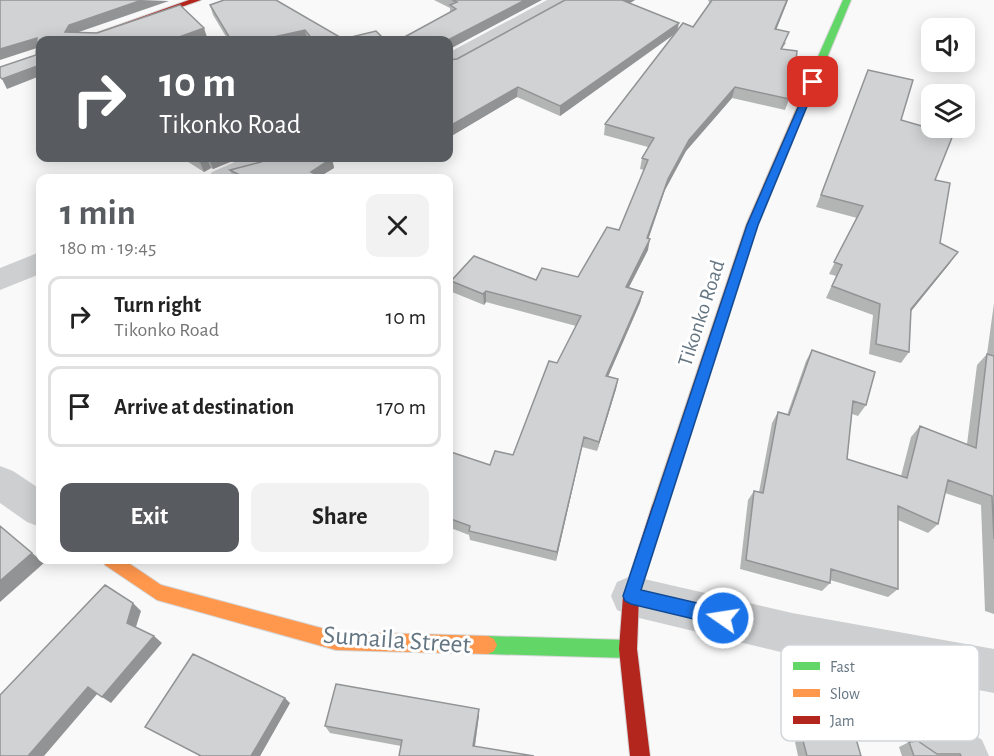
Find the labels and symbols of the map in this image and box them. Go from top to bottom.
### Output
pin [787,56,838,107]
street label: Tikonko Road [674,257,729,369]
position arrow [691,586,755,650]
street label: Sumaila Street [322,622,472,658]
legend [781,645,979,741]
text: Fast [830,659,855,675]
text: Slow [830,686,860,702]
text: Jam [830,713,855,729]

